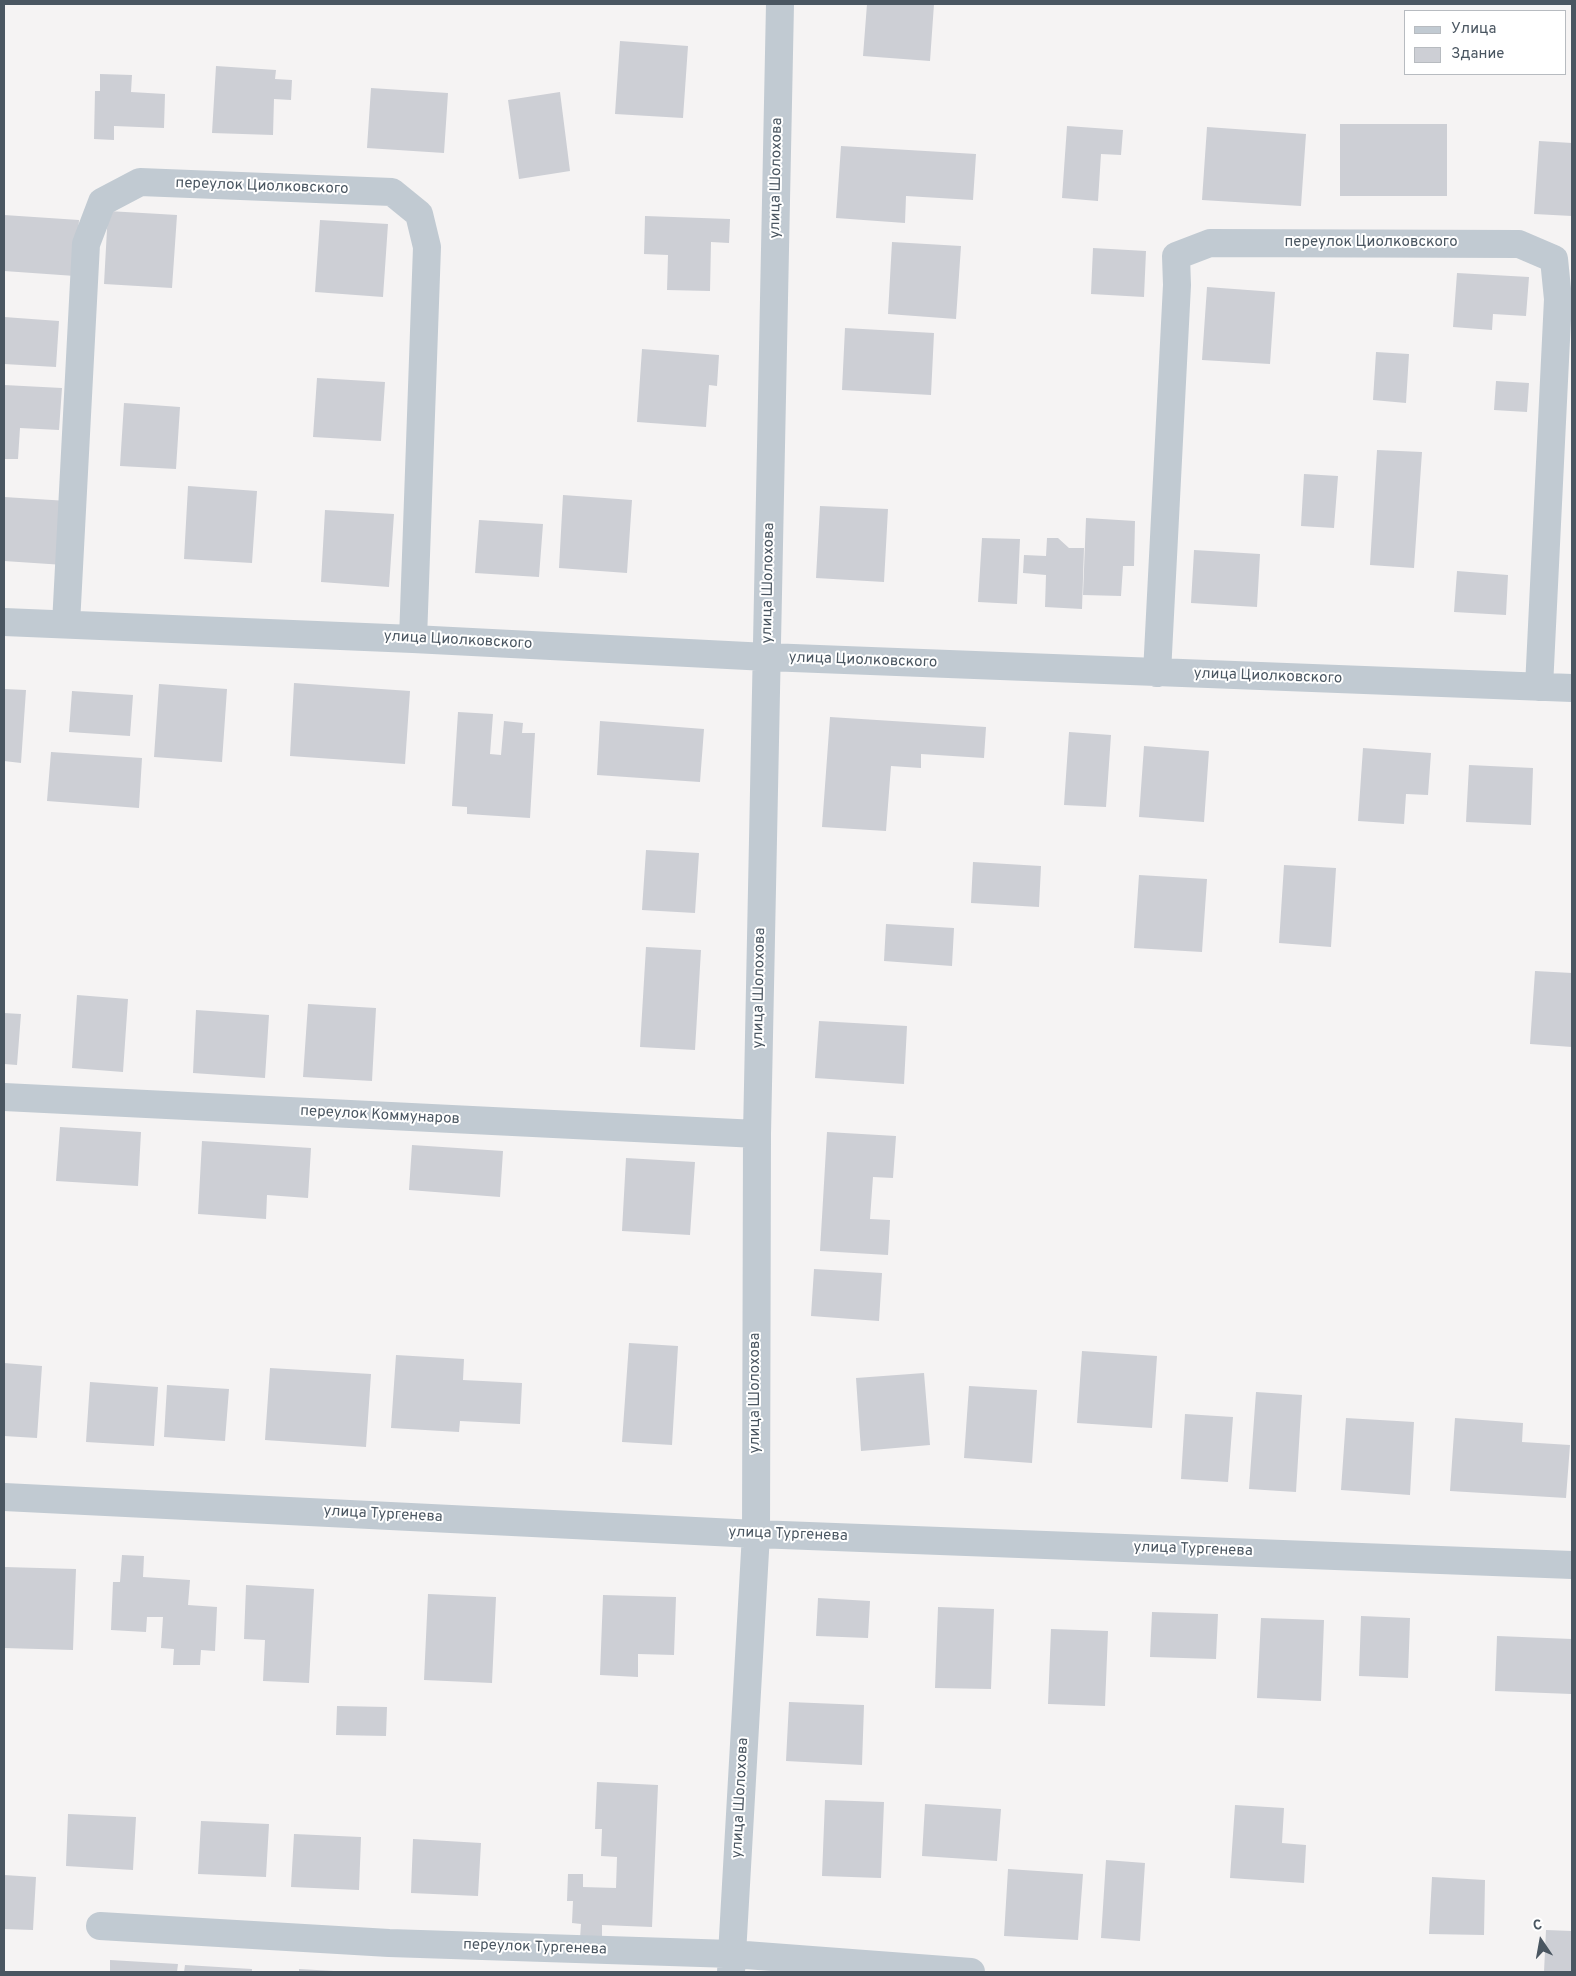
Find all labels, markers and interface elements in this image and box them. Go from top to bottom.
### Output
legend [1404,10,1566,75]
text: Улица [1451,20,1496,39]
text: Здание [1451,45,1504,64]
street label: улица Шолохова [767,117,787,239]
street label: переулок Циолковского [175,175,349,199]
street label: переулок Циолковского [1284,234,1458,252]
street label: улица Шолохова [759,522,779,644]
street label: улица Циолковского [383,628,533,654]
street label: улица Циолковского [788,649,938,673]
street label: улица Циолковского [1193,665,1343,689]
street label: улица Шолохова [750,927,770,1049]
street label: переулок Коммунаров [300,1103,460,1129]
street label: улица Шолохова [747,1333,765,1453]
street label: улица Тургенева [323,1503,443,1527]
street label: улица Тургенева [728,1524,848,1546]
street label: улица Тургенева [1133,1539,1253,1561]
street label: улица Шолохова [729,1737,753,1859]
north arrow [1516,1916,1566,1966]
text: С [1532,1917,1544,1935]
street label: переулок Тургенева [463,1936,607,1960]

